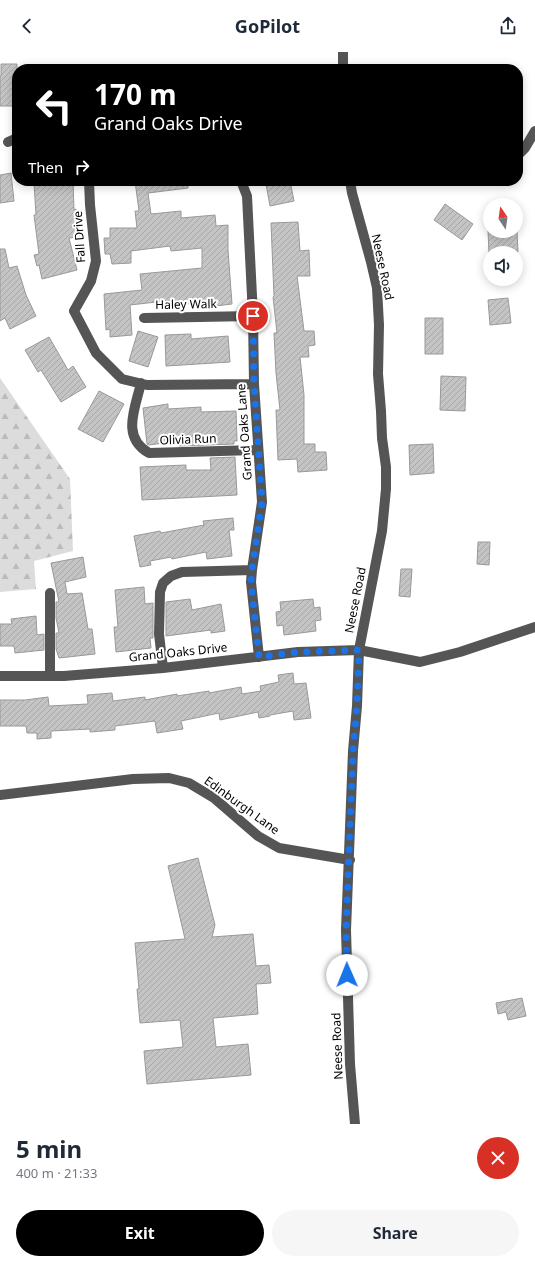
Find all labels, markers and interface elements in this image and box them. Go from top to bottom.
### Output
text: GoPilot [235,14,300,38]
icon: back [16,15,38,37]
icon: share [497,15,519,37]
text: 170 m [94,75,177,113]
icon: left [28,80,80,132]
text: Grand Oaks Drive [94,111,243,135]
icon: right [71,156,93,178]
text: Then [28,157,63,177]
north arrow [483,198,523,238]
map controls [483,198,523,286]
street label: Fall Drive [69,210,89,264]
street label: Neese Road [368,232,398,302]
button: sound [483,246,523,286]
street label: Haley Walk [155,295,218,313]
pin [236,299,270,333]
icon: arrive [242,305,264,327]
street label: Grand Oaks Lane [232,383,256,481]
street label: Olivia Run [159,430,217,448]
street label: Neese Road [340,565,370,635]
street label: Grand Oaks Drive [128,638,228,666]
street label: Edinburgh Lane [201,772,283,838]
position arrow [326,954,368,996]
street label: Neese Road [327,1012,347,1080]
text: 5 min [16,1132,82,1165]
button: close [477,1137,519,1179]
text: 400 m · 21:33 [16,1164,97,1182]
button: Exit [16,1210,264,1256]
button: Share [272,1210,519,1256]

